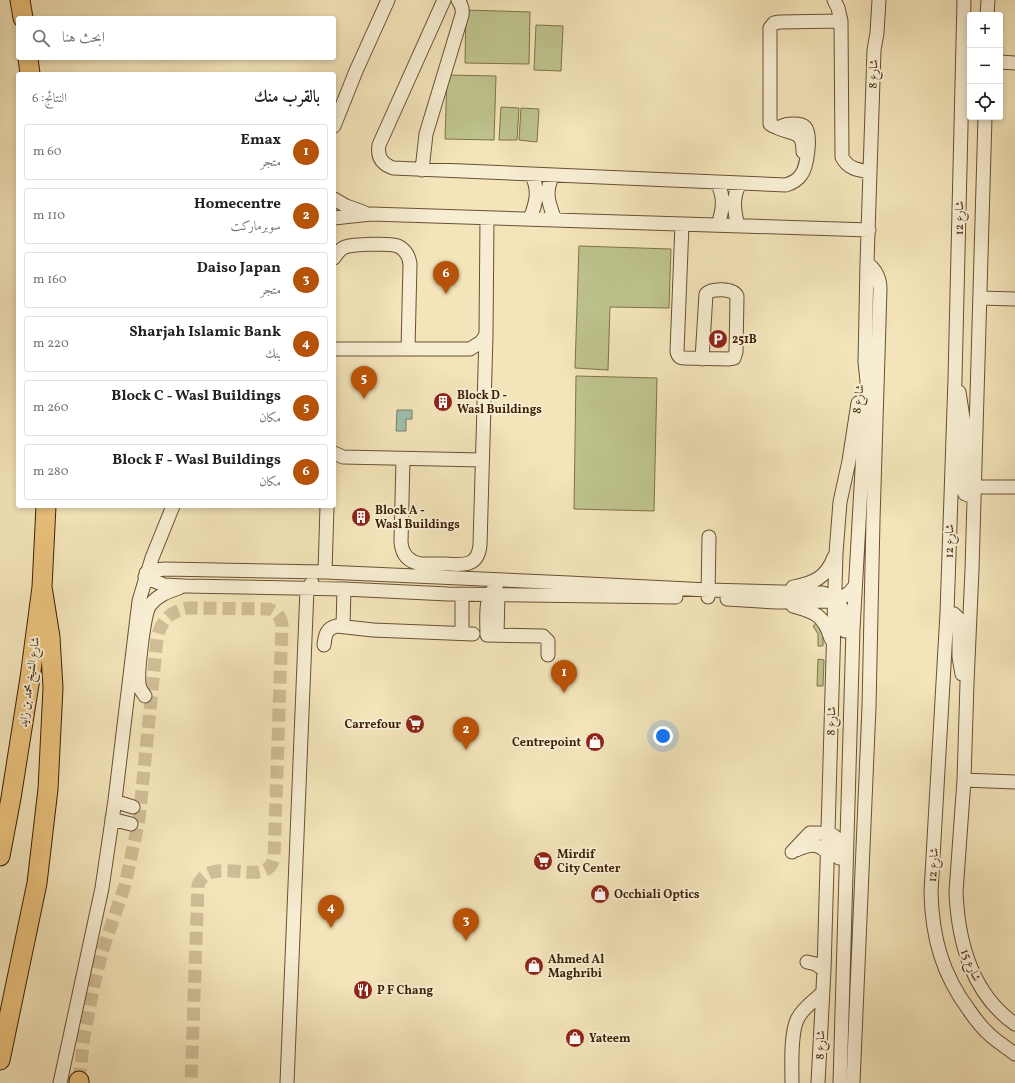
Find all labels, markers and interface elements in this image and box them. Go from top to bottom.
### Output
map controls [967,12,1003,120]
button: + [967,12,1003,48]
search box [16,16,336,60]
icon: search [30,27,52,49]
text: ابحث هنا [62,28,105,49]
button: − [967,48,1003,84]
street label: شارع 8 [865,59,885,89]
button: locate [967,84,1003,120]
text: بالقرب منك [254,86,320,109]
text: النتائج: 6 [32,90,67,108]
text: Emax [241,130,281,151]
text: 60 m [33,143,62,161]
text: 1 [303,143,309,161]
text: متجر [260,154,281,172]
text: Homecentre [194,194,281,215]
street label: شارع 12 [952,201,970,235]
text: 110 m [33,207,65,225]
text: 2 [303,207,309,225]
text: سوبرماركت [231,218,281,236]
text: Daiso Japan [197,258,281,279]
pin: 6 [433,261,459,294]
text: 160 m [33,271,67,289]
text: 3 [303,271,309,289]
text: متجر [260,282,281,300]
text: Sharjah Islamic Bank [129,322,281,343]
parking icon: 251B [707,328,729,350]
place label: 251B [732,332,757,348]
text: 220 m [33,335,69,353]
text: 4 [302,335,310,353]
text: بنك [265,346,281,364]
pin: 5 [351,366,377,399]
street label: شارع 8 [849,383,871,415]
text: Block C - Wasl Buildings [111,386,281,407]
place label: Block D - Wasl Buildings [457,388,542,418]
building icon: Block D - Wasl Buildings [432,391,454,413]
text: 260 m [33,399,69,417]
text: 5 [303,399,309,417]
text: مكان [259,410,281,428]
text: Block F - Wasl Buildings [112,450,281,471]
text: 280 m [33,463,69,481]
text: 6 [302,463,310,481]
text: مكان [259,474,281,492]
place label: Block A - Wasl Buildings [375,503,460,533]
building icon: Block A - Wasl Buildings [350,506,372,528]
street label: شارع 12 [942,524,960,558]
street label: شارع الشيخ محمد بن زايد [16,636,46,729]
pin: 1 [551,660,577,693]
street label: شارع 8 [823,706,843,736]
supermarket icon: Carrefour [404,713,426,735]
place label: Carrefour [345,717,401,733]
pin: 2 [453,717,479,750]
your location [653,726,673,746]
shop icon: Centrepoint [584,731,606,753]
place label: Centrepoint [512,735,581,751]
place label: Mirdif City Center [557,847,621,877]
street label: شارع 12 [925,847,945,883]
supermarket icon: Mirdif City Center [532,850,554,872]
shop icon: Occhiali Optics [589,883,611,905]
place label: Occhiali Optics [614,887,700,903]
pin: 4 [318,895,344,928]
pin: 3 [453,908,479,941]
street label: شارع 15 [954,947,984,985]
place label: Ahmed Al Maghribi [548,952,604,982]
shop icon: Ahmed Al Maghribi [523,955,545,977]
restaurant icon: P F Chang [352,979,374,1001]
place label: P F Chang [377,983,434,999]
shop icon: Yateem [564,1027,586,1049]
street label: شارع 8 [812,1030,832,1060]
place label: Yateem [589,1031,631,1047]

